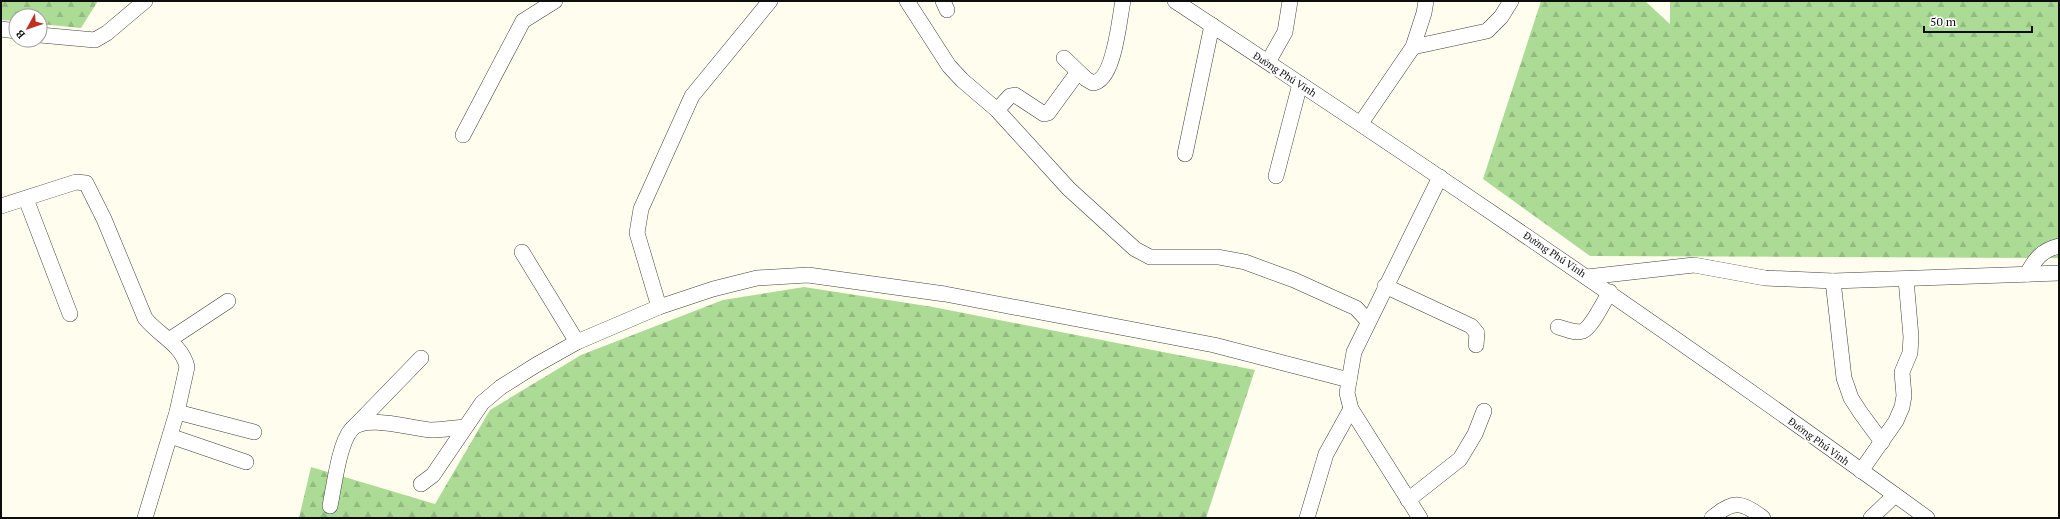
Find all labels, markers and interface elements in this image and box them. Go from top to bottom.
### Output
north arrow [8,8,48,48]
scale bar [1924,8,2032,34]
text: 50 m [1930,14,1957,29]
text: B [13,27,28,42]
street label: Đường Phú Vinh [1251,49,1319,100]
street label: Đường Phú Vinh [1521,229,1589,280]
street label: Đường Phú Vinh [1785,415,1852,468]

